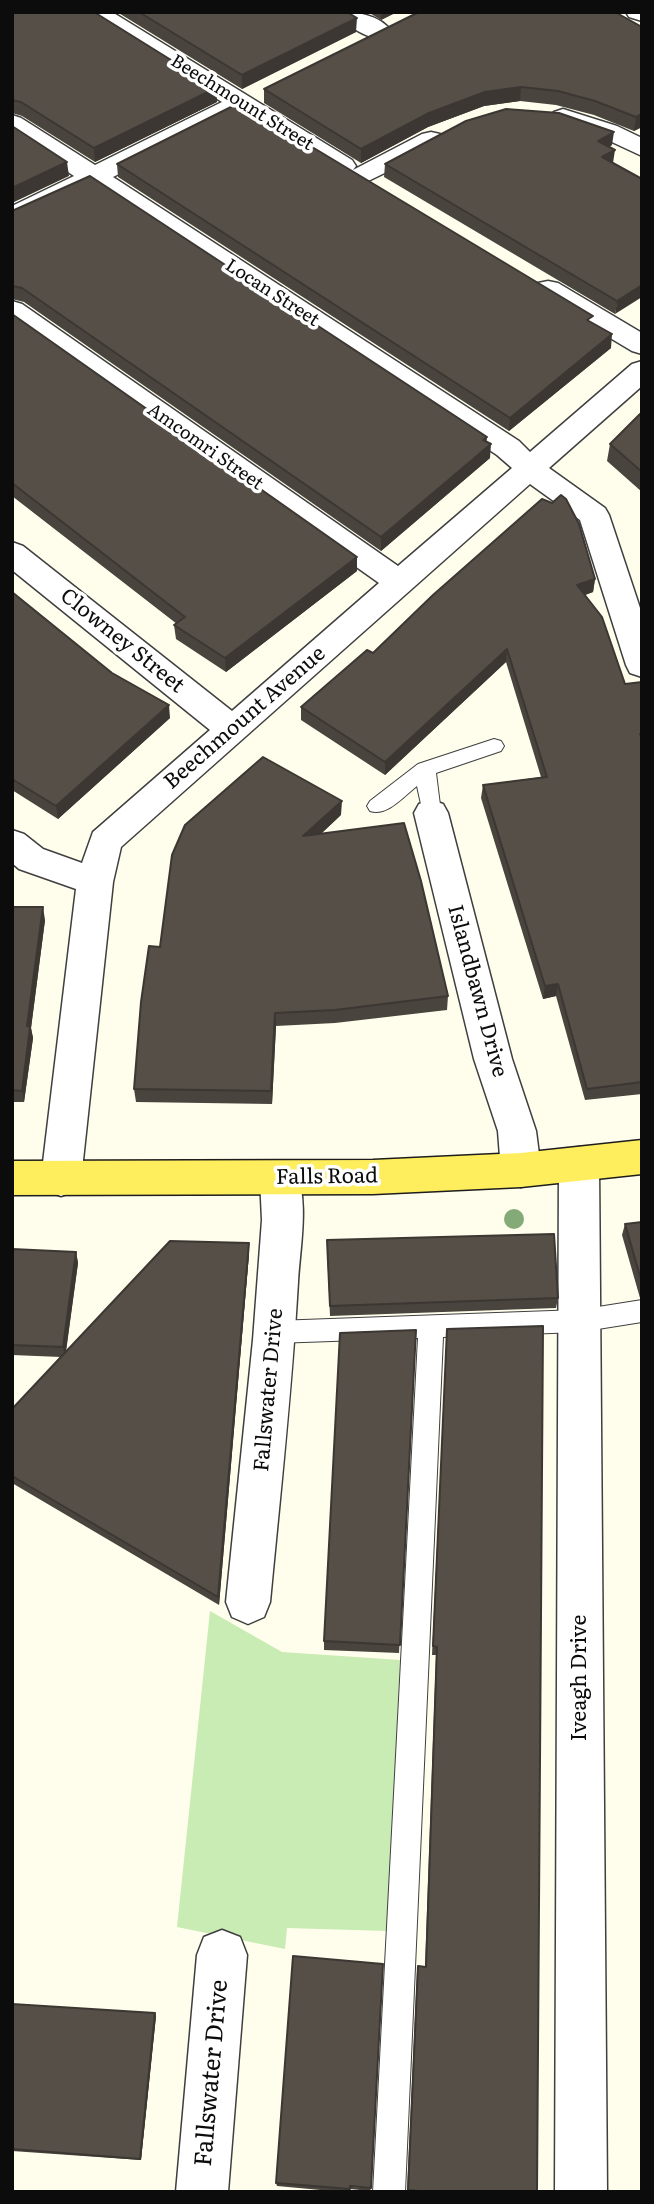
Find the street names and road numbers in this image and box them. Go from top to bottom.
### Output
street label: Beechmount Street [167,50,317,156]
street label: Locan Street [221,255,323,331]
street label: Amcomri Street [143,399,267,495]
street label: Clowney Street [55,583,189,699]
street label: Beechmount Avenue [159,641,331,795]
street label: Islandbawn Drive [442,902,512,1080]
street label: Falls Road [276,1164,378,1190]
street label: Fallswater Drive [249,1307,289,1473]
street label: Iveagh Drive [567,1615,593,1741]
street label: Fallswater Drive [189,1978,235,2168]

